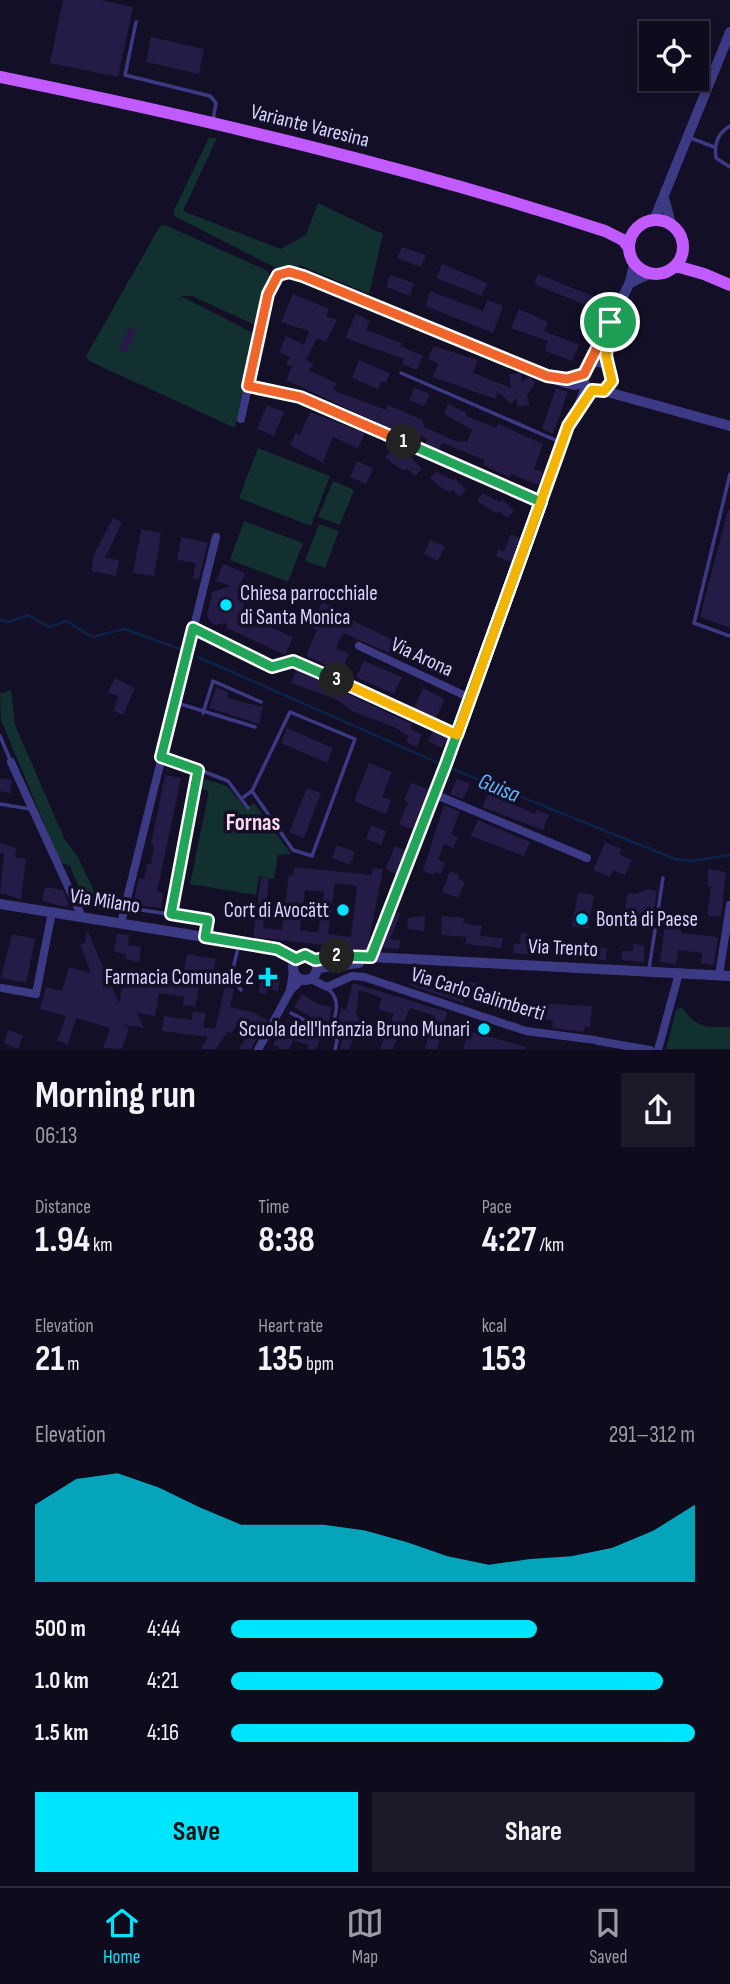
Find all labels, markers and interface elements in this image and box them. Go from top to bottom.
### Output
map controls [639,21,709,91]
button: locate [639,21,709,91]
street label: Variante Varesina [248,99,372,153]
pin [580,292,640,352]
icon: arrive [591,303,629,341]
pin: 1 [386,424,422,460]
text: 1 [400,430,407,453]
place label: Chiesa parrocchiale di Santa Monica [240,581,378,630]
marker: Chiesa parrocchiale di Santa Monica [218,597,234,613]
street label: Via Arona [387,632,457,682]
pin: 3 [320,662,354,698]
text: 3 [332,668,341,691]
water label: Guisa [474,767,524,809]
district label: Fornas [226,809,281,837]
street label: Via Milano [68,883,142,919]
place label: Cort di Avocätt [224,898,329,923]
marker: Cort di Avocätt [335,902,351,918]
place label: Bontà di Paese [596,907,698,932]
marker: Bontà di Paese [574,911,590,927]
street label: Via Trento [527,934,599,962]
pin: 2 [320,939,354,974]
text: 2 [332,944,341,967]
street label: Via Carlo Galimberti [408,962,548,1026]
place label: Farmacia Comunale 2 [105,965,254,990]
marker: Farmacia Comunale 2 [260,969,276,985]
place label: Scuola dell'Infanzia Bruno Munari [239,1017,470,1042]
marker: Scuola dell'Infanzia Bruno Munari [476,1021,492,1037]
text: Morning run [35,1073,196,1118]
button: share [621,1073,695,1147]
text: 06:13 [35,1122,77,1150]
text: Distance [35,1196,91,1219]
text: Time [258,1196,289,1219]
text: Pace [482,1196,512,1219]
text: 1.94 [35,1219,90,1262]
text: 8:38 [258,1219,315,1262]
text: 4:27 [482,1219,536,1262]
text: km [90,1234,112,1257]
text: /km [536,1234,564,1257]
text: Elevation [35,1315,94,1338]
text: Heart rate [258,1315,323,1338]
text: kcal [482,1315,507,1338]
text: 21 [35,1338,64,1381]
text: 135 [258,1338,303,1381]
text: 153 [482,1338,527,1381]
text: m [64,1353,79,1376]
text: bpm [303,1353,334,1376]
text: Elevation [35,1421,106,1449]
text: 291–312 m [609,1421,695,1449]
text: 500 m [35,1615,86,1643]
text: 4:44 [147,1615,180,1643]
text: 1.0 km [35,1667,89,1695]
text: 4:21 [147,1667,179,1695]
text: 1.5 km [35,1719,88,1747]
text: 4:16 [147,1719,179,1747]
button: Save [35,1792,358,1872]
button: Share [372,1792,695,1872]
tab: Home [103,1904,141,1969]
tab: Map [346,1904,384,1969]
tab: Saved [589,1904,627,1969]

